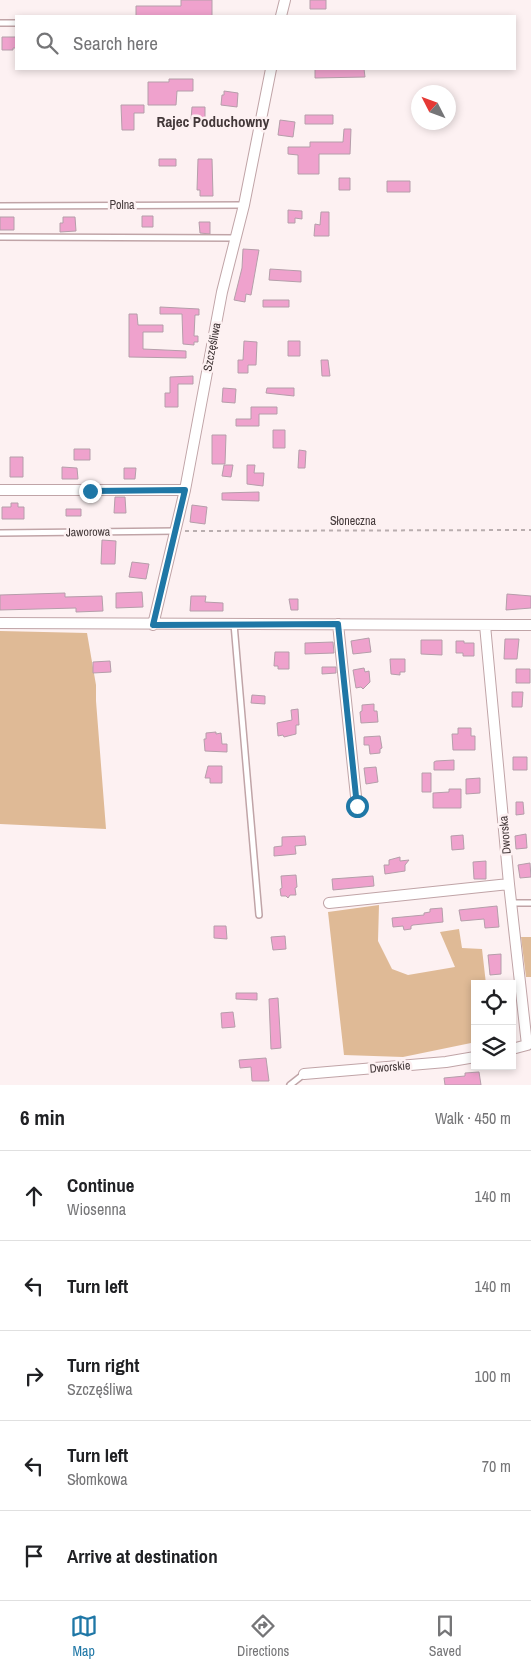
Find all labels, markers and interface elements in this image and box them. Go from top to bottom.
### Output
search box [15,15,516,70]
icon: search [33,29,61,57]
text: Search here [73,30,158,56]
north arrow [411,85,456,130]
district label: Rajec Poduchowny [157,111,270,132]
street label: Polna [109,197,135,213]
street label: Szczęśliwa [199,321,225,373]
route end [79,480,102,503]
street label: Słoneczna [330,513,376,529]
street label: Jaworowa [66,524,111,540]
route start [346,795,369,818]
street label: Dworska [495,815,515,855]
map controls [471,980,516,1070]
button: locate [471,980,516,1025]
button: layers [471,1025,516,1070]
street label: Dworskie [369,1057,411,1077]
text: 6 min [20,1103,65,1132]
text: Walk · 450 m [435,1107,511,1129]
text: Continue [67,1172,135,1198]
icon: ahead [20,1182,48,1210]
text: 140 m [475,1185,511,1207]
text: Wiosenna [67,1198,126,1220]
icon: left [20,1272,48,1300]
text: Turn left [67,1273,128,1299]
text: 140 m [475,1275,511,1297]
text: Turn right [67,1352,139,1378]
icon: right [20,1362,48,1390]
text: 100 m [475,1365,511,1387]
text: Szczęśliwa [67,1378,133,1400]
text: Turn left [67,1442,128,1468]
icon: left [20,1452,48,1480]
text: 70 m [482,1455,511,1477]
text: Słomkowa [67,1468,128,1490]
icon: arrive [20,1542,48,1570]
text: Arrive at destination [67,1543,218,1569]
tab: Map [70,1612,98,1660]
tab: Directions [237,1612,289,1660]
tab: Saved [429,1612,461,1660]

